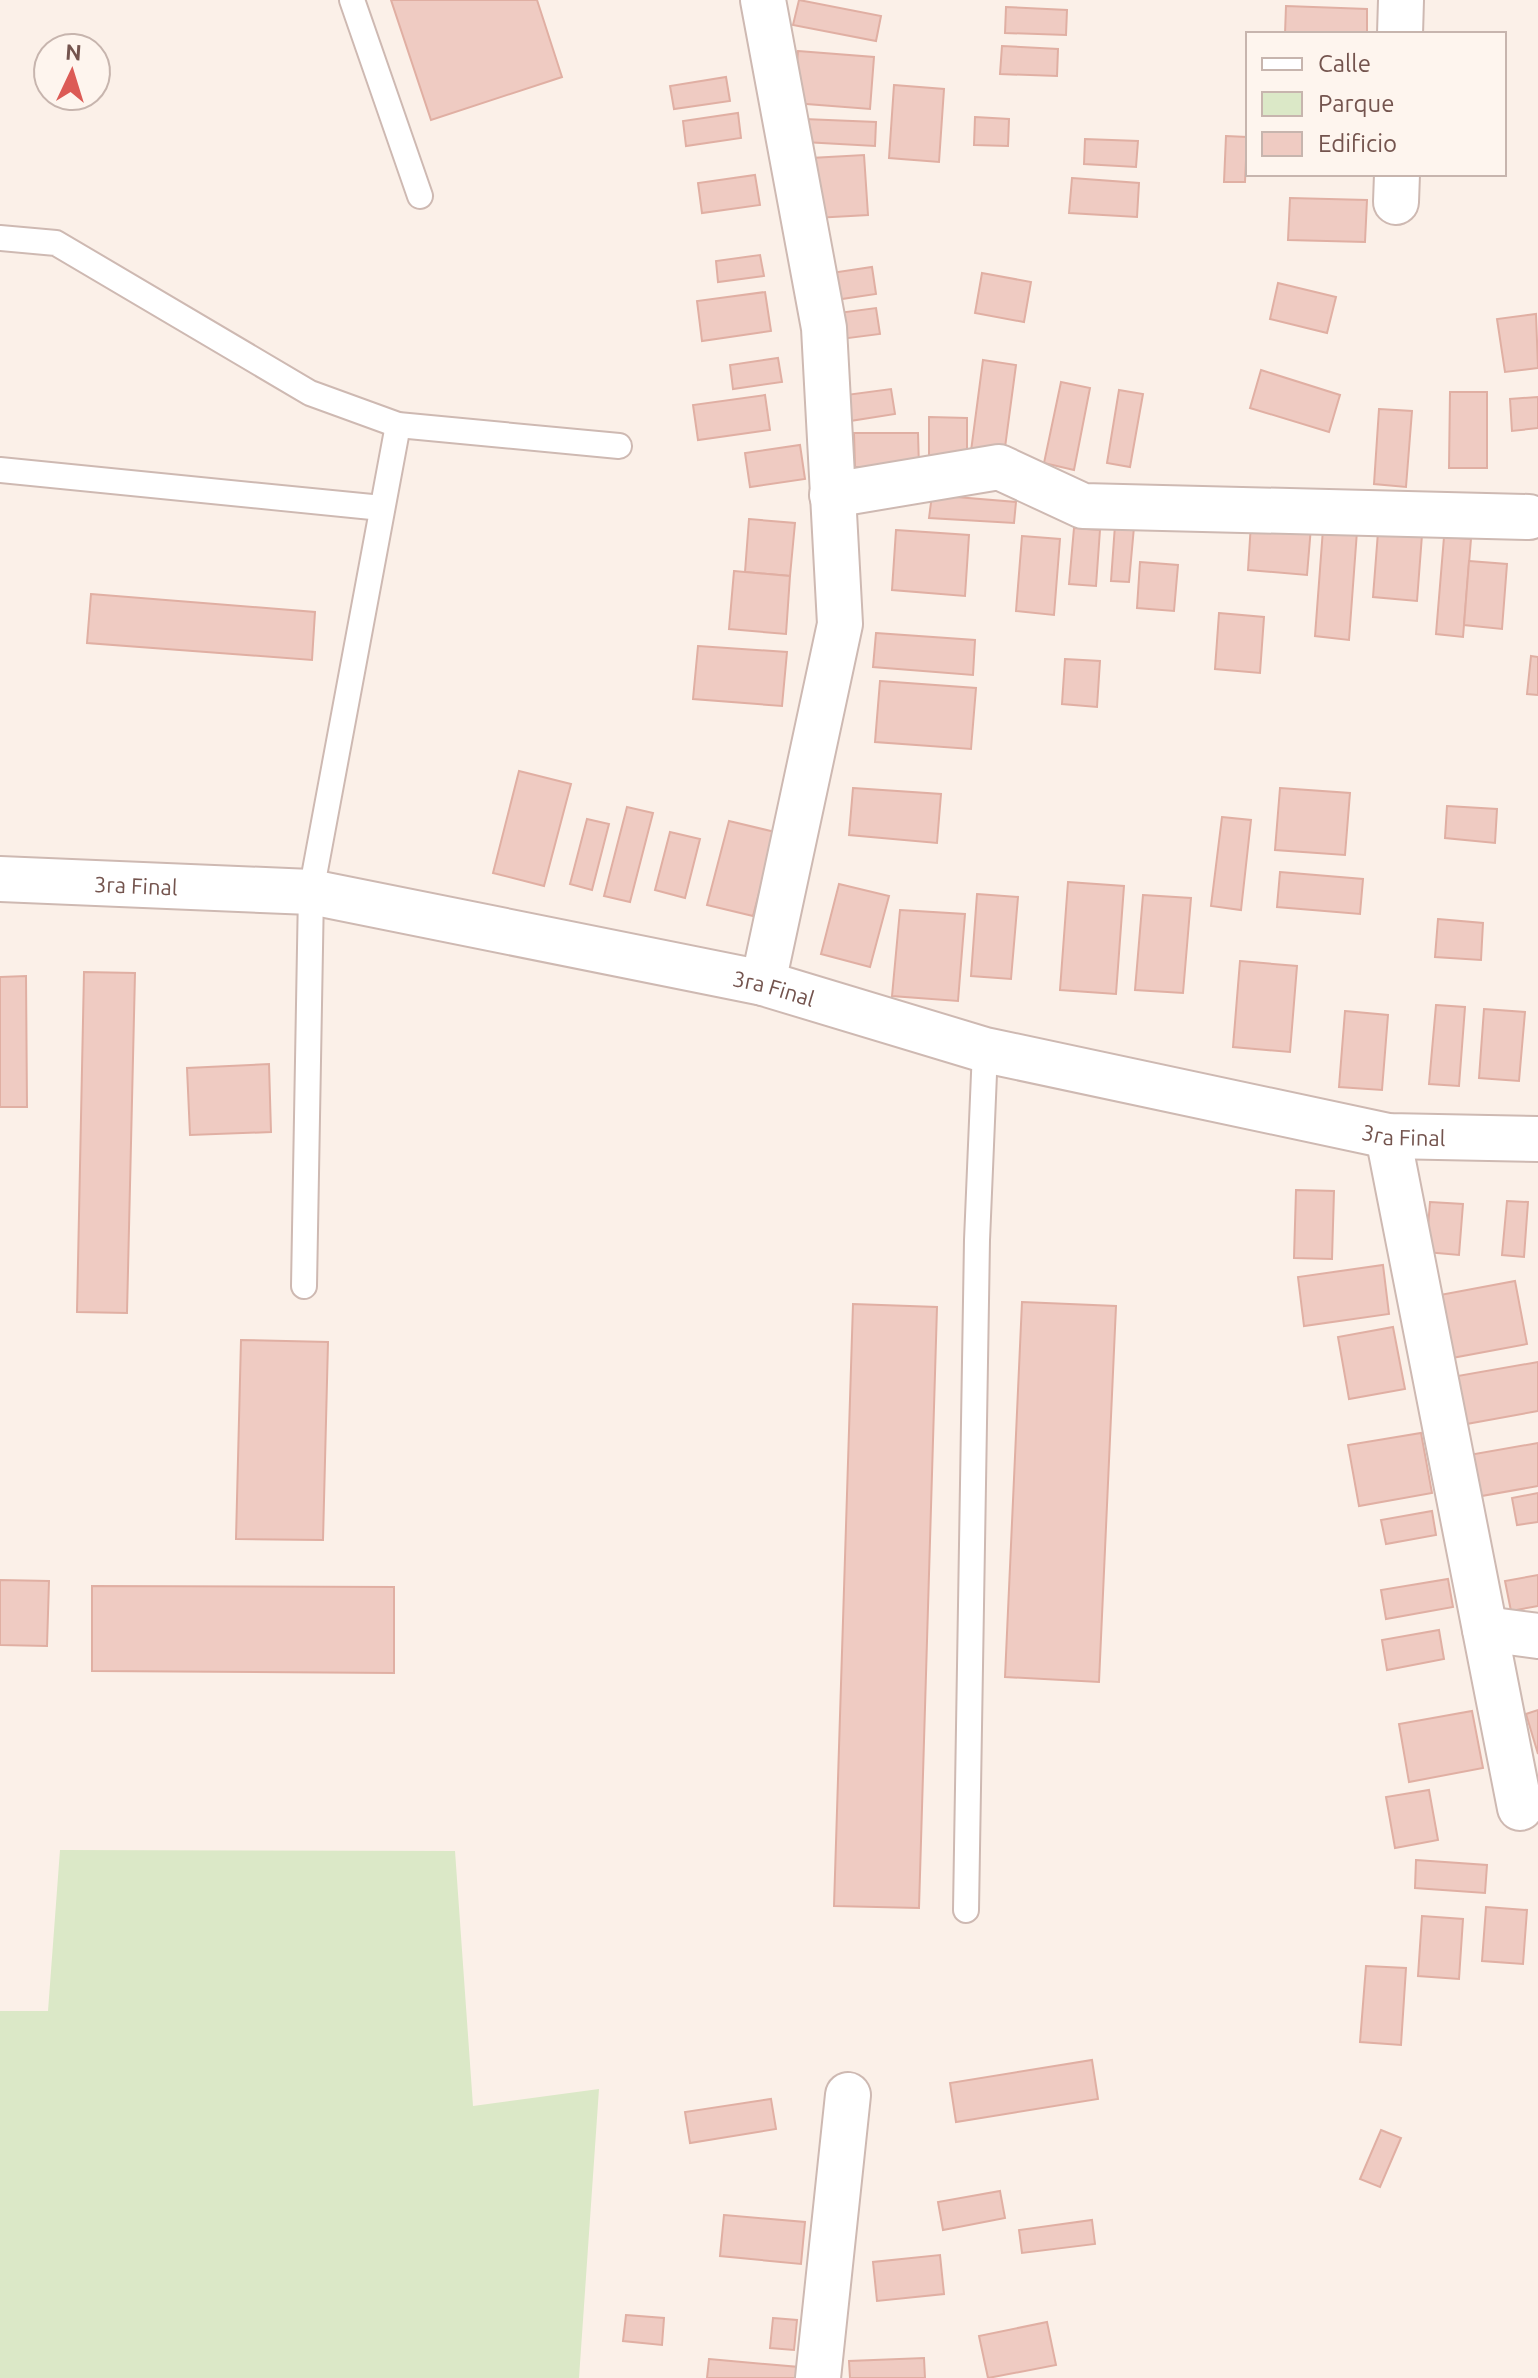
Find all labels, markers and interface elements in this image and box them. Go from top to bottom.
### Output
north arrow [32,32,112,112]
legend [1246,32,1506,176]
text: N [64,39,82,65]
text: Calle [1318,50,1371,77]
text: Parque [1318,90,1395,117]
text: Edificio [1318,130,1397,157]
street label: 3ra Final [94,870,178,899]
street label: 3ra Final [731,965,818,1010]
street label: 3ra Final [1360,1118,1446,1150]

